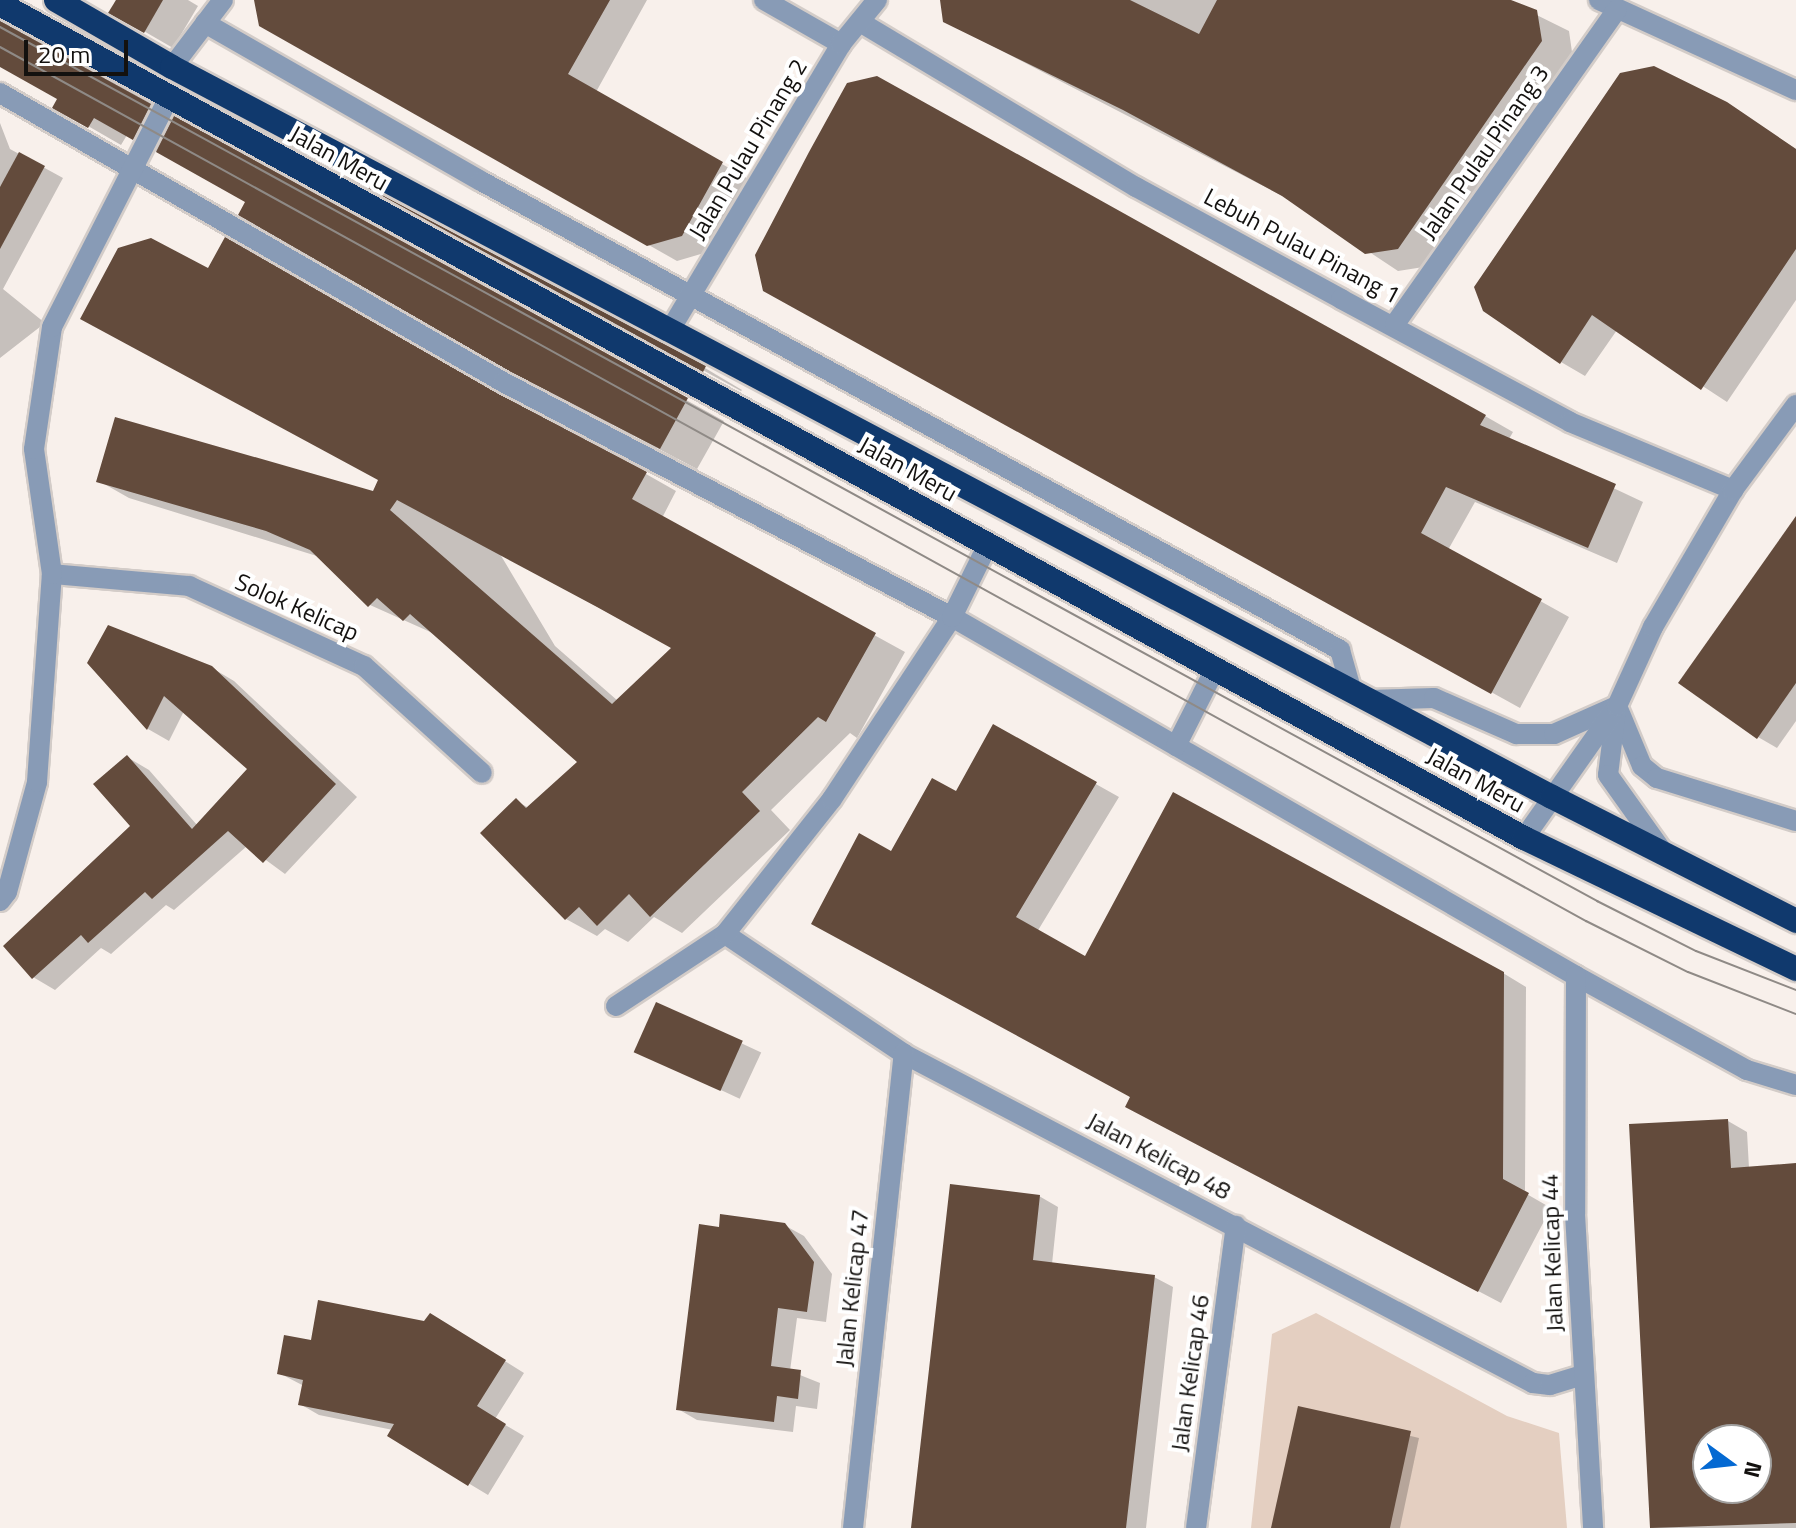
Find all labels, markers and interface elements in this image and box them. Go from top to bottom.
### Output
scale bar [28,24,132,74]
text: 20 m [38,36,90,72]
street label: Jalan Pulau Pinang 2 [683,53,813,245]
street label: Jalan Pulau Pinang 3 [1413,60,1555,244]
street label: Jalan Meru [285,119,393,197]
street label: Lebuh Pulau Pinang 1 [1199,182,1405,310]
street label: Jalan Meru [854,430,962,508]
street label: Solok Kelicap [231,567,363,647]
street label: Jalan Meru [1422,741,1530,819]
street label: Jalan Kelicap 48 [1082,1106,1236,1206]
street label: Jalan Kelicap 44 [1535,1173,1569,1333]
street label: Jalan Kelicap 47 [829,1208,875,1368]
street label: Jalan Kelicap 46 [1165,1293,1215,1453]
north arrow [1692,1424,1772,1504]
text: N [1735,1458,1772,1481]

